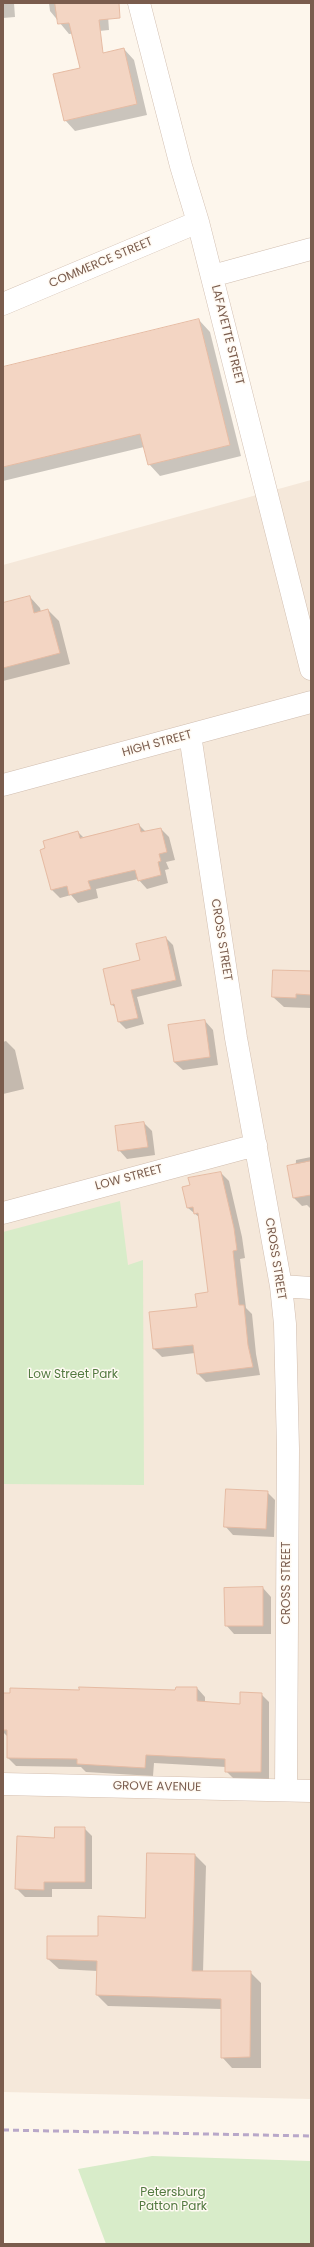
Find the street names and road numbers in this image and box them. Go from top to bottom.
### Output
street label: COMMERCE STREET [47,235,155,291]
street label: LAFAYETTE STREET [208,284,246,386]
street label: HIGH STREET [120,728,194,760]
street label: CROSS STREET [207,898,235,982]
street label: LOW STREET [94,1162,164,1194]
street label: CROSS STREET [261,1217,289,1301]
street label: CROSS STREET [280,1542,294,1624]
street label: GROVE AVENUE [113,1779,201,1795]

